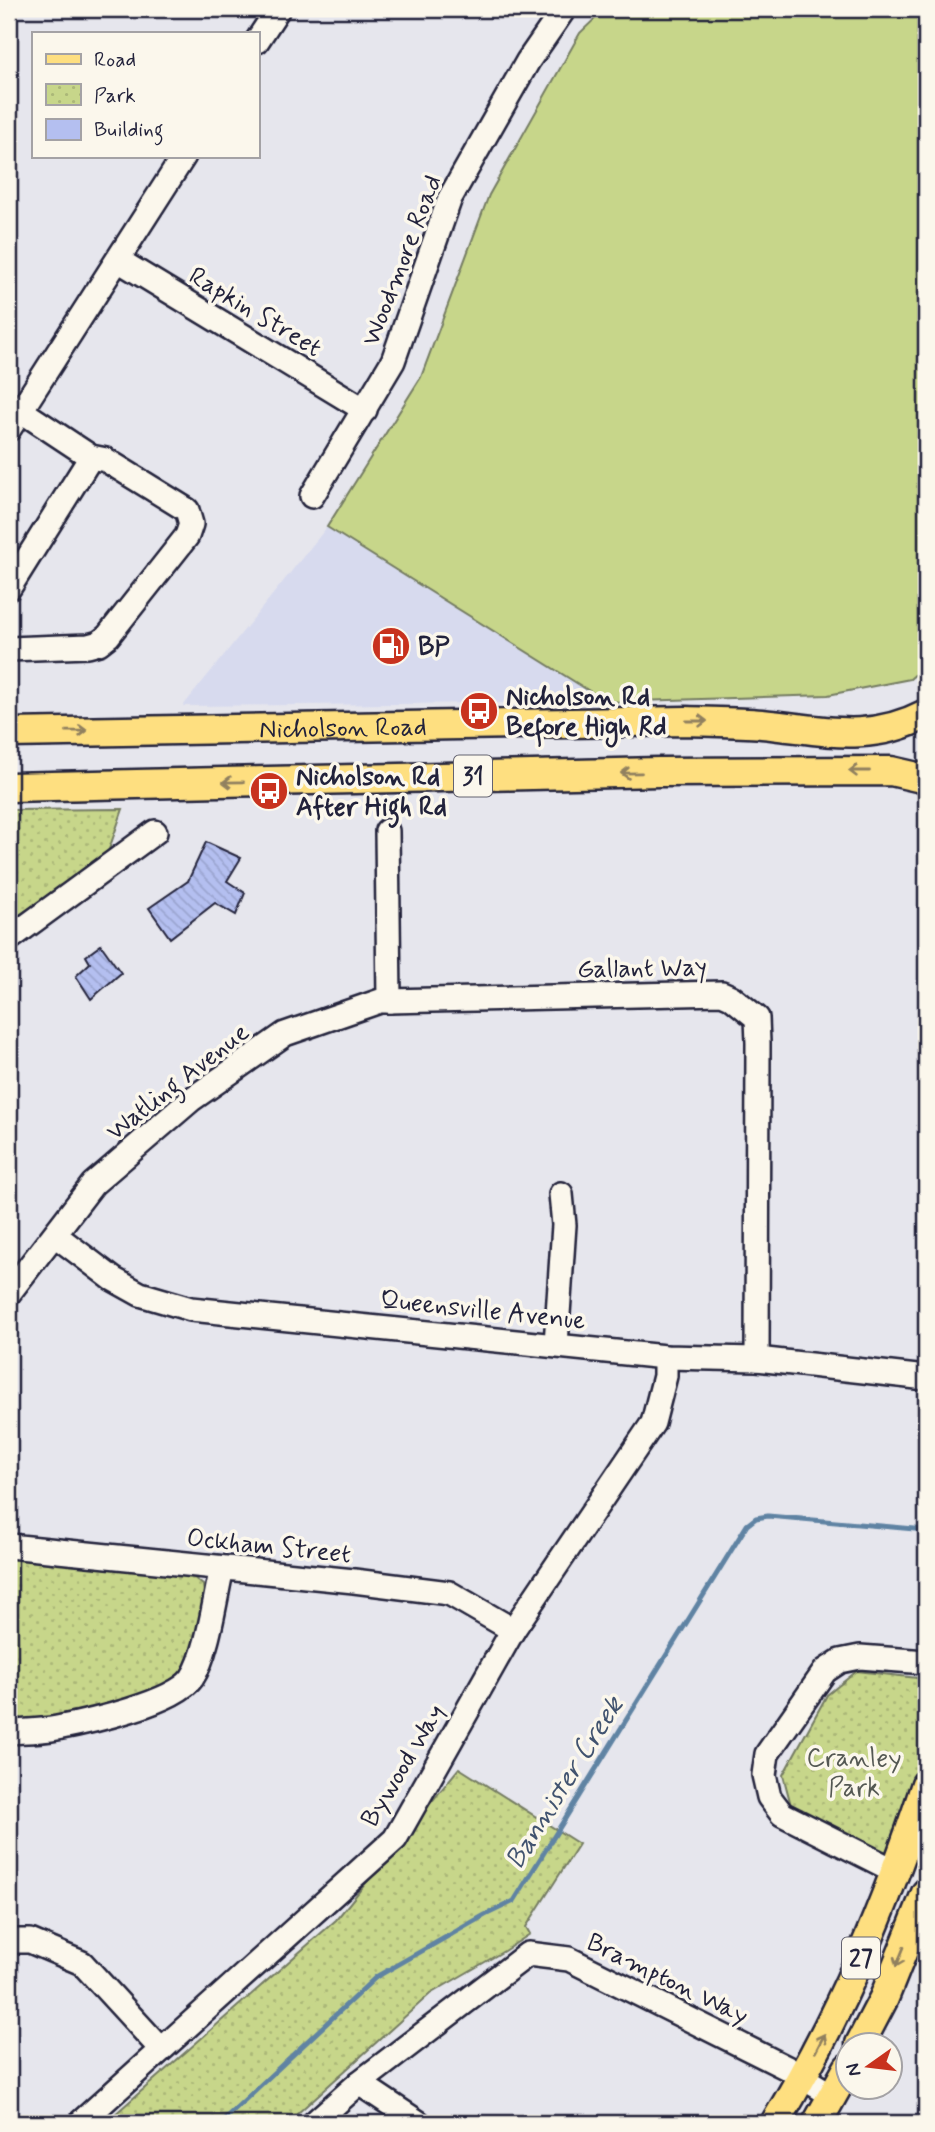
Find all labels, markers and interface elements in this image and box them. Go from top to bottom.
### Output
legend [32,32,259,158]
text: Road [94,46,136,74]
text: Park [94,82,136,110]
text: Building [94,116,164,146]
street label: Woodmore Road [355,170,451,351]
street label: Rapkin Street [182,260,328,366]
fuel station icon: BP [370,625,412,667]
place label: BP [418,631,450,665]
place label: Nicholson Rd Before High Rd [506,681,666,748]
bus stop icon: Nicholson Rd Before High Rd [458,690,500,732]
street label: Nicholson Road [259,711,427,748]
one-way arrow [685,715,708,728]
one-way arrow [65,724,88,738]
road number: 31 [454,756,492,796]
place label: Nicholson Rd After High Rd [296,761,447,828]
one-way arrow [848,764,871,778]
one-way arrow [620,766,643,780]
bus stop icon: Nicholson Rd After High Rd [248,770,290,812]
one-way arrow [221,775,244,788]
street label: Gallant Way [577,951,707,987]
street label: Watling Avenue [100,1016,259,1152]
street label: Queensville Avenue [378,1283,587,1339]
street label: Ockham Street [185,1521,353,1573]
water label: Bannister Creek [497,1689,634,1876]
street label: Bywood Way [354,1698,454,1834]
park label: Cranley Park [806,1742,902,1806]
street label: Brampton Way [581,1926,754,2034]
road number: 27 [842,1938,880,1979]
one-way arrow [893,1945,906,1967]
north arrow [834,2030,904,2100]
one-way arrow [814,2033,828,2053]
text: N [840,2061,868,2079]

